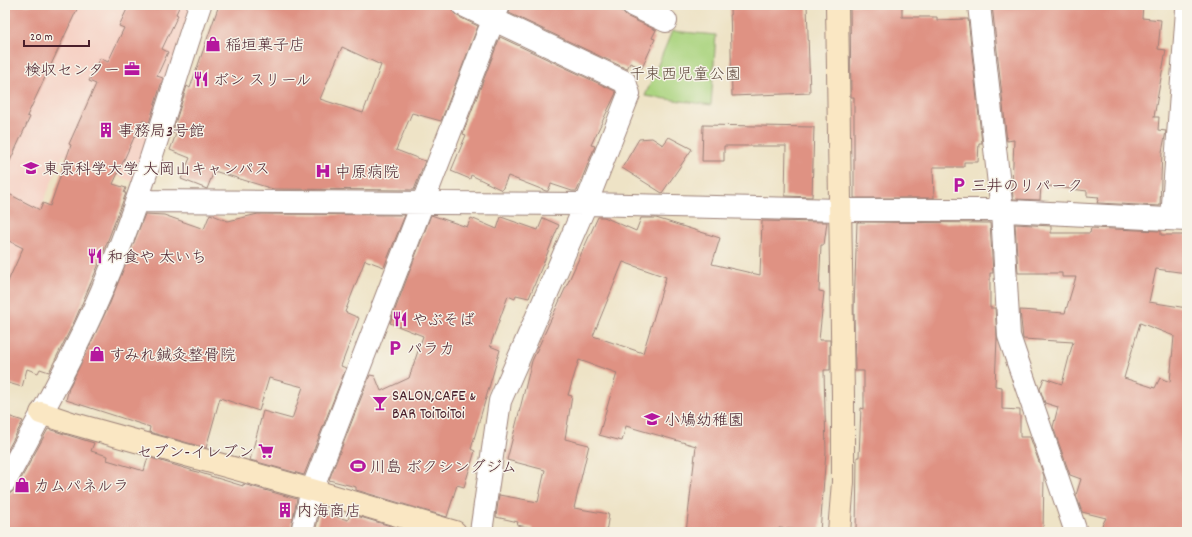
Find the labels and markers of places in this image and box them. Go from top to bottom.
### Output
shop icon: 稲垣菓子店 [204,35,222,53]
place label: 稲垣菓子店 [225,35,305,58]
place label: 検収センター [25,60,120,83]
office icon: 検収センター [123,60,141,78]
restaurant icon: ボン スリール [192,70,210,88]
place label: ボン スリール [213,70,312,93]
building icon: 事務局3号館 [97,121,115,139]
place label: 事務局3号館 [118,121,205,144]
school or university icon: 東京科学大学 大岡山キャンパス [22,159,40,177]
place label: 東京科学大学 大岡山キャンパス [43,159,270,182]
hospital icon: 中原病院 [314,162,332,180]
place label: 中原病院 [335,162,399,185]
parking icon: 三井のリパーク [950,176,968,194]
place label: 三井のリパーク [971,176,1083,199]
restaurant icon: 和食や 太いち [86,247,104,265]
place label: 和食や 太いち [107,247,207,270]
restaurant icon: やぶそば [391,310,409,328]
place label: やぶそば [412,310,475,333]
parking icon: パラカ [386,339,404,357]
place label: パラカ [407,339,455,362]
shop icon: すみれ鍼灸整骨院 [88,345,106,363]
place label: すみれ鍼灸整骨院 [109,345,236,368]
place label: SALON,CAFE & BAR ToiToiToi [392,385,476,426]
bar icon: SALON,CAFE & BAR ToiToiToi [371,394,389,412]
school or university icon: 小鳩幼稚園 [643,410,661,428]
place label: 小鳩幼稚園 [664,410,744,433]
place label: セブン-イレブン [137,442,254,465]
supermarket icon: セブン-イレブン [257,442,275,460]
sports icon: 川島 ボクシングジム [349,457,367,475]
place label: 川島 ボクシングジム [370,457,517,480]
shop icon: カムパネルラ [13,476,31,494]
place label: カムパネルラ [34,476,129,499]
building icon: 内海商店 [276,501,294,519]
place label: 内海商店 [297,501,361,524]

